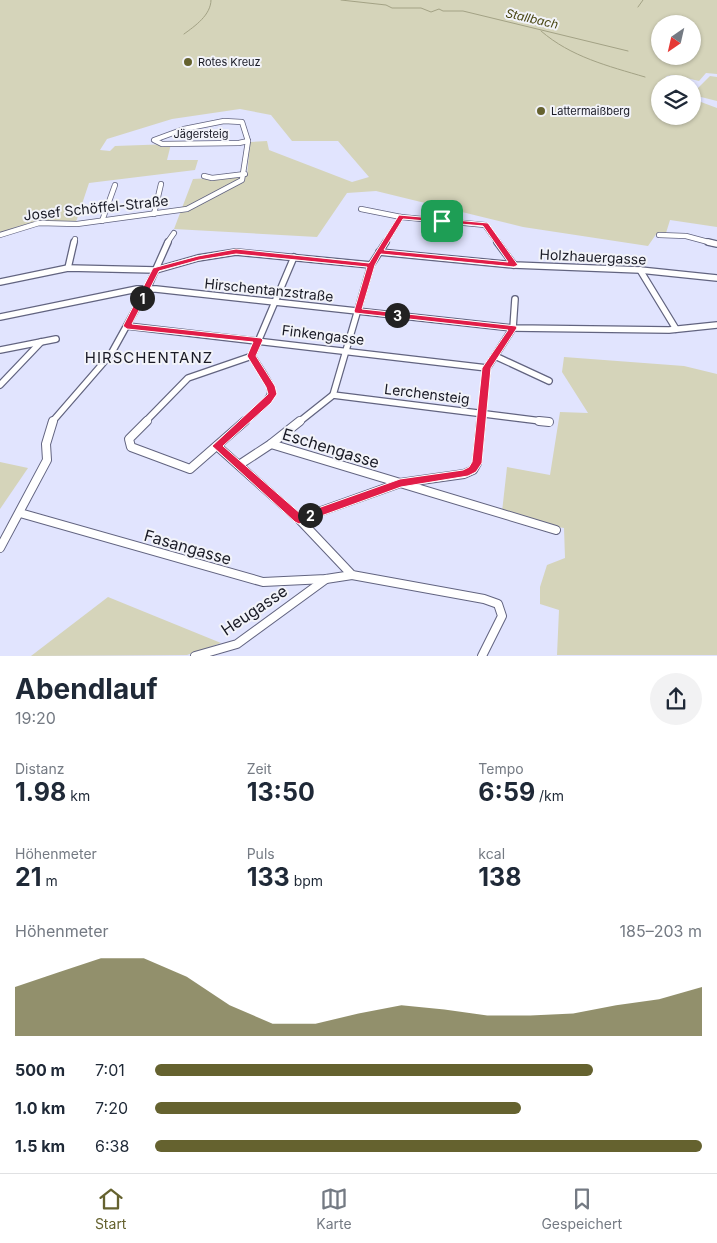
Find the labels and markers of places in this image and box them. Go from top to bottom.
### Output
place label: Rotes Kreuz [198,55,261,69]
marker: Rotes Kreuz [182,56,194,68]
place label: Lattermaißberg [551,104,630,118]
marker: Lattermaißberg [535,105,547,117]
pin [421,200,463,242]
pin: 1 [130,286,154,310]
pin: 3 [384,302,410,328]
pin: 2 [298,502,322,528]

